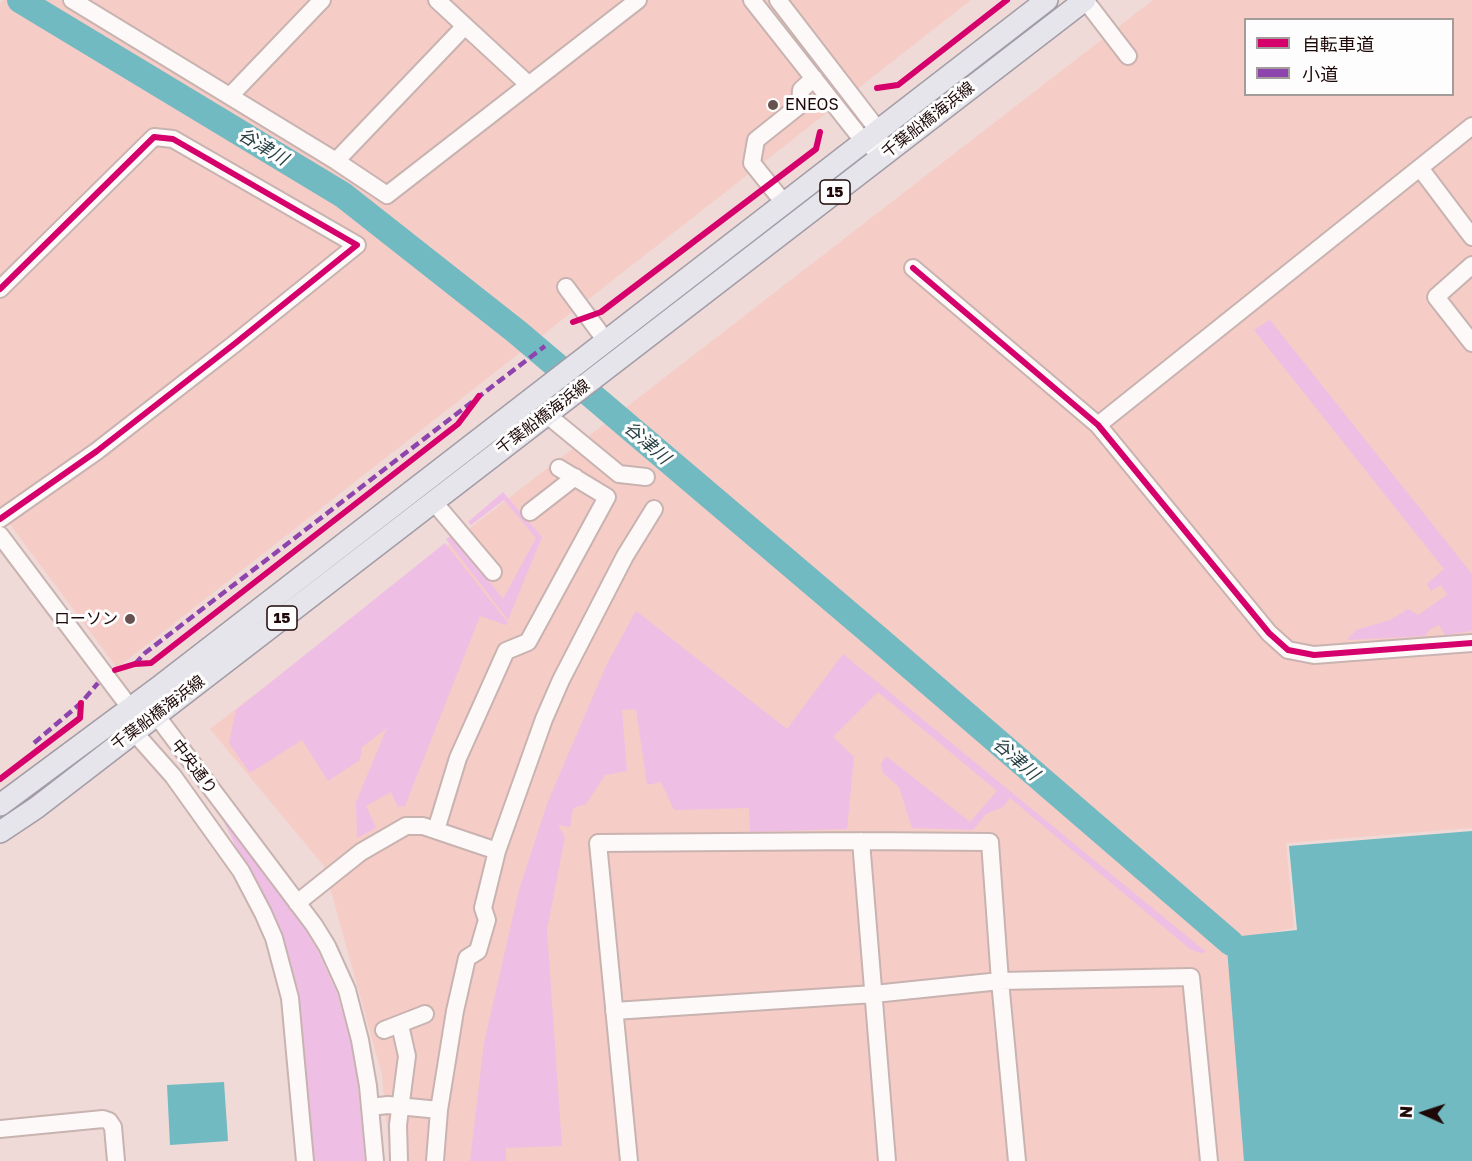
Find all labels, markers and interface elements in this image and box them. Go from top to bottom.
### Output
legend [1244,18,1454,96]
text: 自転車道 [1302,33,1374,55]
text: 小道 [1302,63,1338,85]
street label: 千葉船橋海浜線 [878,78,978,162]
place label: ENEOS [785,95,839,115]
marker: ENEOS [766,98,780,112]
water label: 谷津川 [234,124,292,170]
road number: 15 [820,180,850,204]
street label: 千葉船橋海浜線 [492,376,594,458]
water label: 谷津川 [620,417,674,469]
road number: 15 [267,606,297,630]
place label: ローソン [54,609,118,629]
marker: ローソン [123,612,137,626]
street label: 千葉船橋海浜線 [107,672,209,754]
water label: 谷津川 [989,733,1043,785]
street label: 中央通り [167,736,221,798]
north arrow [1394,1083,1454,1143]
text: N [1396,1105,1416,1119]

